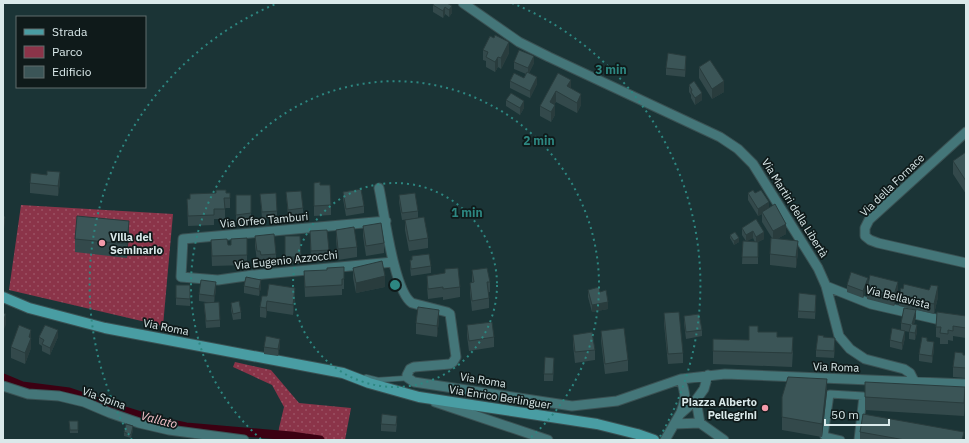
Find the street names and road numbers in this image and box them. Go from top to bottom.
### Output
street label: Via della Fornace [857,151,927,219]
street label: Via Martiri della Libertà [759,156,831,260]
street label: Via Orfeo Tamburi [219,209,309,231]
street label: Via Eugenio Azzocchi [234,248,338,272]
street label: Via Bellavista [864,282,932,312]
street label: Via Roma [142,316,190,338]
street label: Via Roma [813,359,860,375]
street label: Via Roma [459,369,507,391]
street label: Via Enrico Berlinguer [448,382,552,412]
street label: Via Spina [80,384,128,412]

